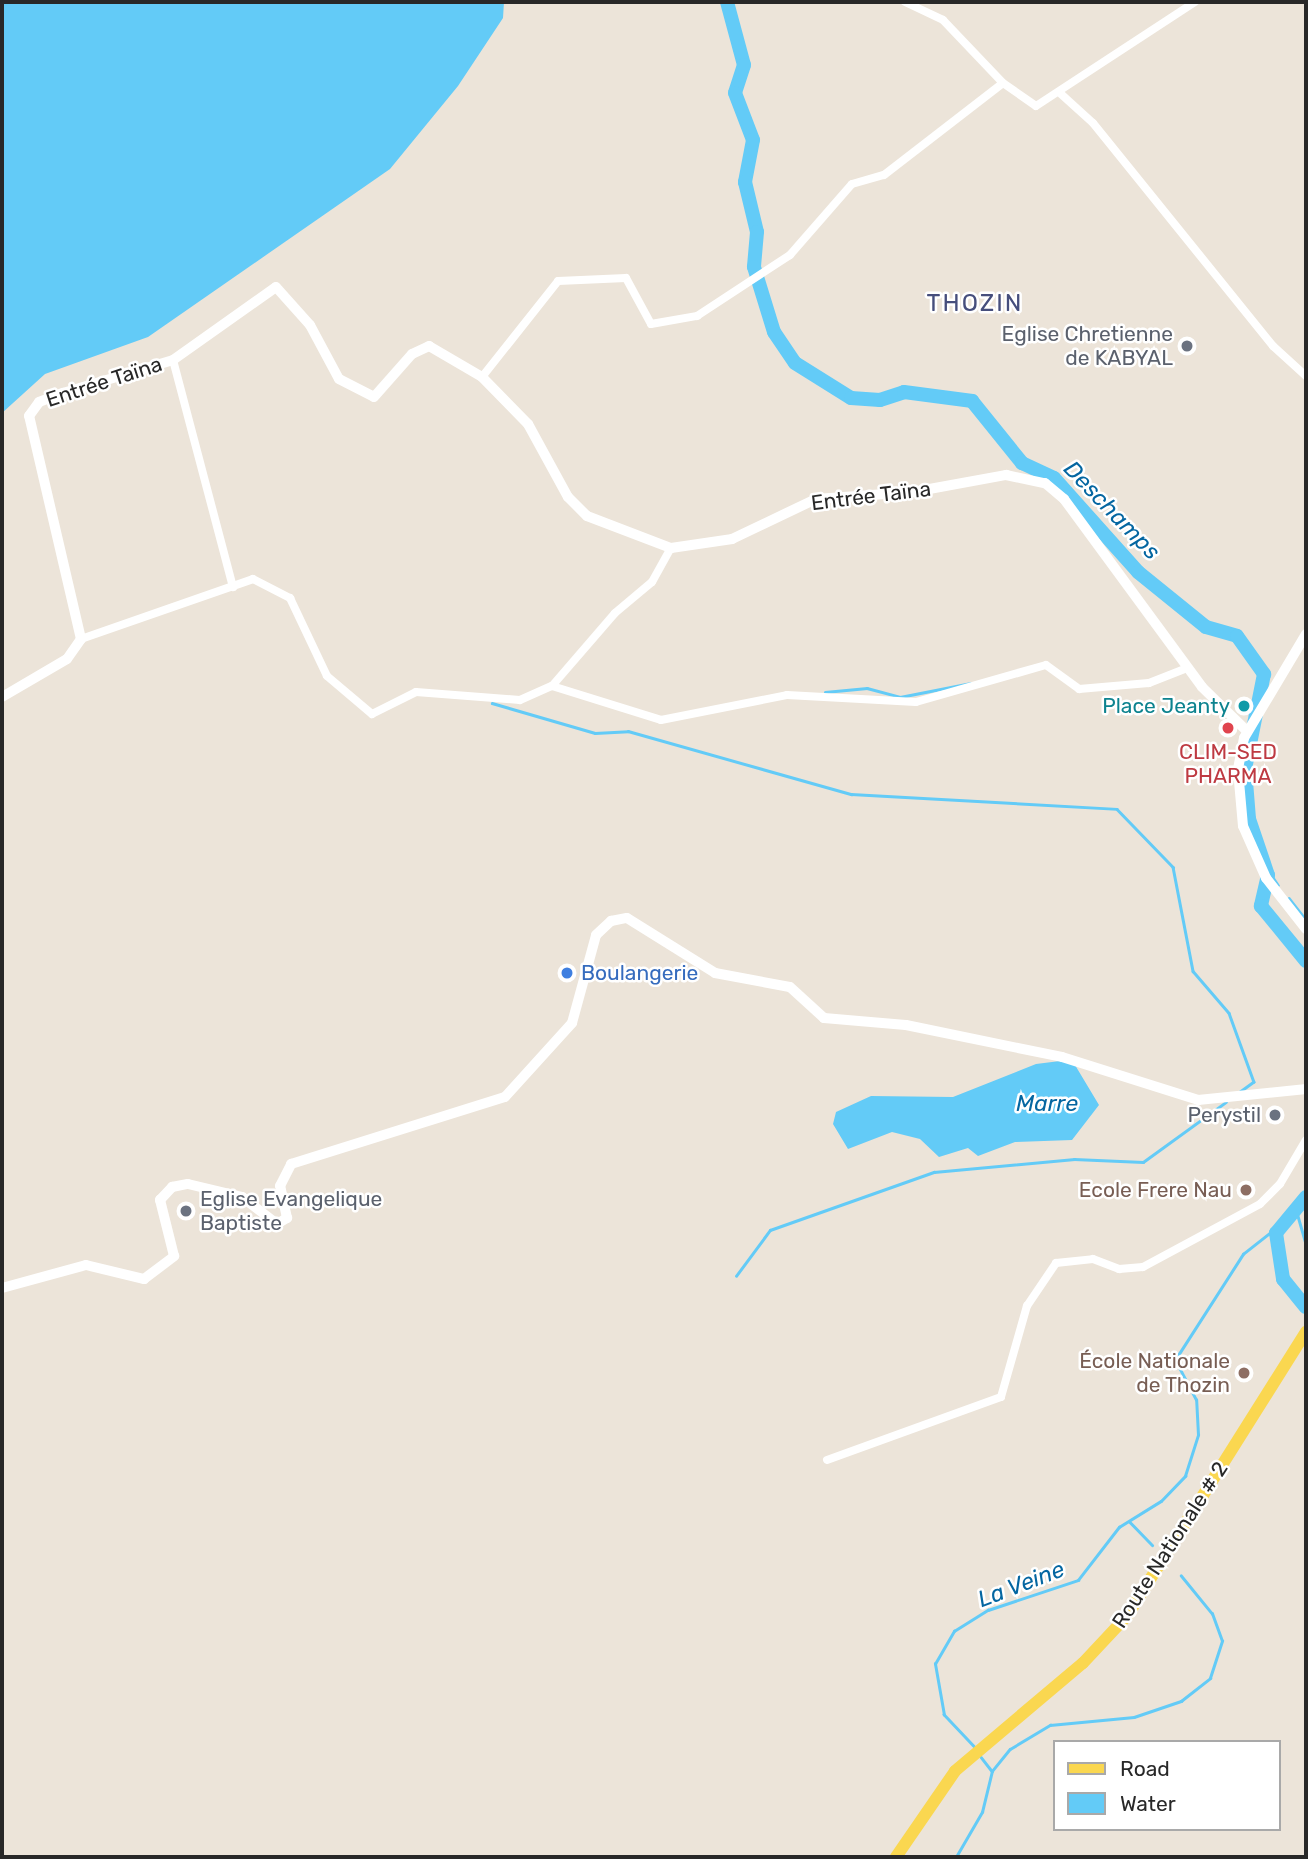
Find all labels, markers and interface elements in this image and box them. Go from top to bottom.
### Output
district label: THOZIN [927,290,1023,318]
place label: Eglise Chretienne de KABYAL [1002,321,1173,371]
marker: Eglise Chretienne de KABYAL [1179,338,1195,354]
street label: Entrée Taïna [42,351,166,413]
water label: Deschamps [1058,455,1166,565]
street label: Entrée Taïna [809,476,933,516]
place label: Place Jeanty [1102,693,1230,719]
marker: Place Jeanty [1236,698,1252,714]
marker: CLIM-SED PHARMA [1220,720,1236,736]
place label: CLIM-SED PHARMA [1179,739,1277,789]
place label: Boulangerie [581,960,698,986]
marker: Boulangerie [559,965,575,981]
water label: Marre [1016,1089,1078,1117]
place label: Perystil [1188,1102,1261,1128]
marker: Perystil [1267,1107,1283,1123]
place label: Ecole Frere Nau [1079,1177,1232,1203]
marker: Ecole Frere Nau [1238,1182,1254,1198]
place label: Eglise Evangelique Baptiste [200,1186,382,1236]
marker: Eglise Evangelique Baptiste [178,1203,194,1219]
place label: École Nationale de Thozin [1079,1348,1230,1398]
marker: École Nationale de Thozin [1236,1365,1252,1381]
street label: Route Nationale # 2 [1107,1457,1233,1633]
water label: La Veine [974,1555,1068,1613]
legend [1052,1740,1280,1831]
text: Road [1120,1756,1170,1781]
text: Water [1120,1791,1176,1816]

